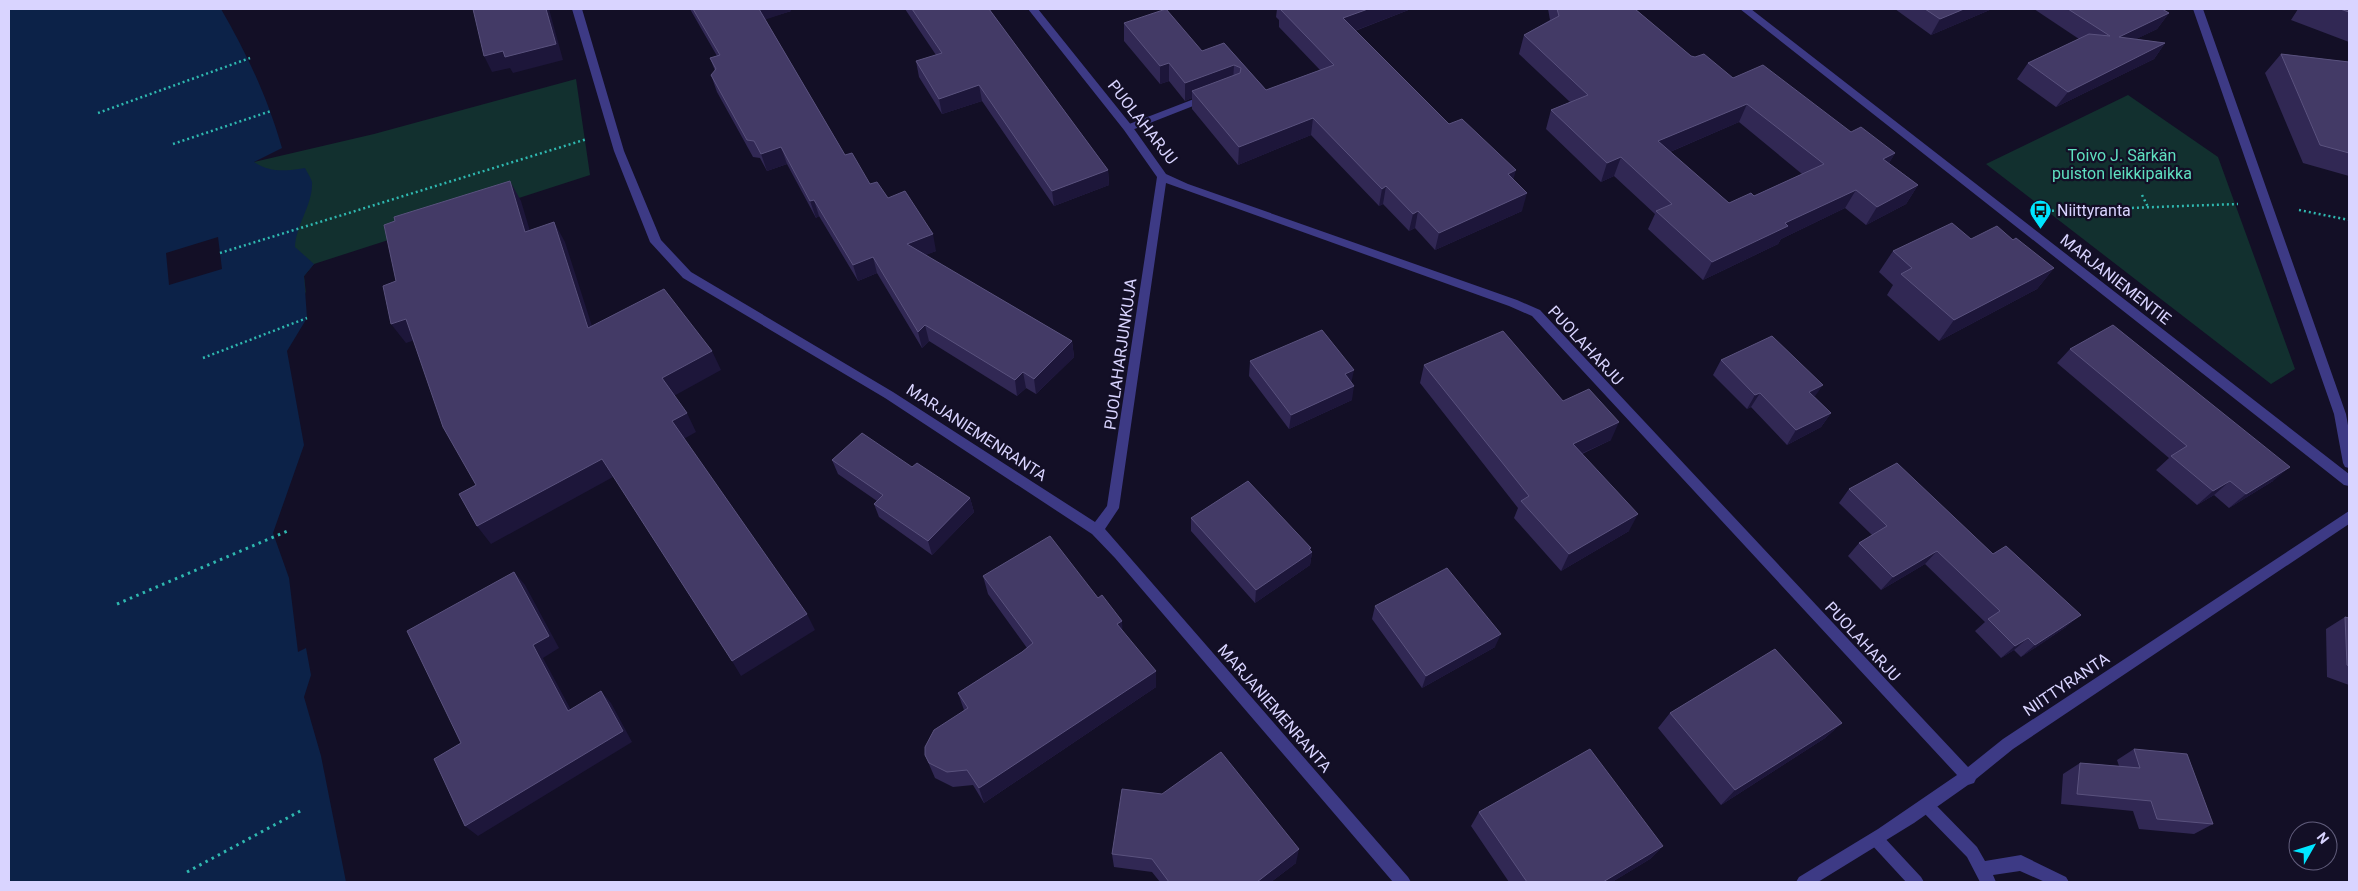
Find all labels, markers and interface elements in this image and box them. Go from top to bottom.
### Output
street label: PUOLAHARJU [1104,76,1181,168]
park label: Toivo J. Särkän puiston leikkipaikka [2052,146,2192,183]
bus stop icon: Niittyranta [2029,198,2053,229]
place label: Niittyranta [2057,201,2131,220]
street label: MARJANIEMENTIE [2056,230,2175,329]
street label: PUOLAHARJUNKUJA [1100,277,1141,431]
street label: PUOLAHARJU [1544,302,1627,389]
street label: MARJANIEMENRANTA [903,380,1051,485]
street label: PUOLAHARJU [1821,598,1904,685]
street label: MARJANIEMENRANTA [1214,640,1336,777]
street label: NIITTYRANTA [2020,648,2113,720]
north arrow [2288,821,2338,871]
text: N [2314,829,2332,847]

